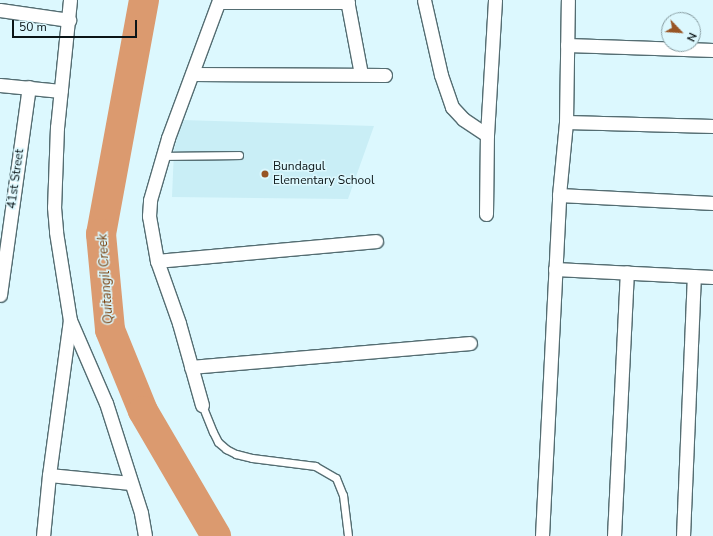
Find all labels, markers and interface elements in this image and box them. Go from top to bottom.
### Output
scale bar [14,12,139,38]
north arrow [661,12,701,52]
text: 50 m [19,19,47,35]
text: N [683,30,700,44]
street label: 41st Street [5,148,27,210]
place label: Bundagul Elementary School [273,160,374,188]
marker: Bundagul Elementary School [260,169,270,179]
water label: Quitangil Creek [95,233,117,325]

